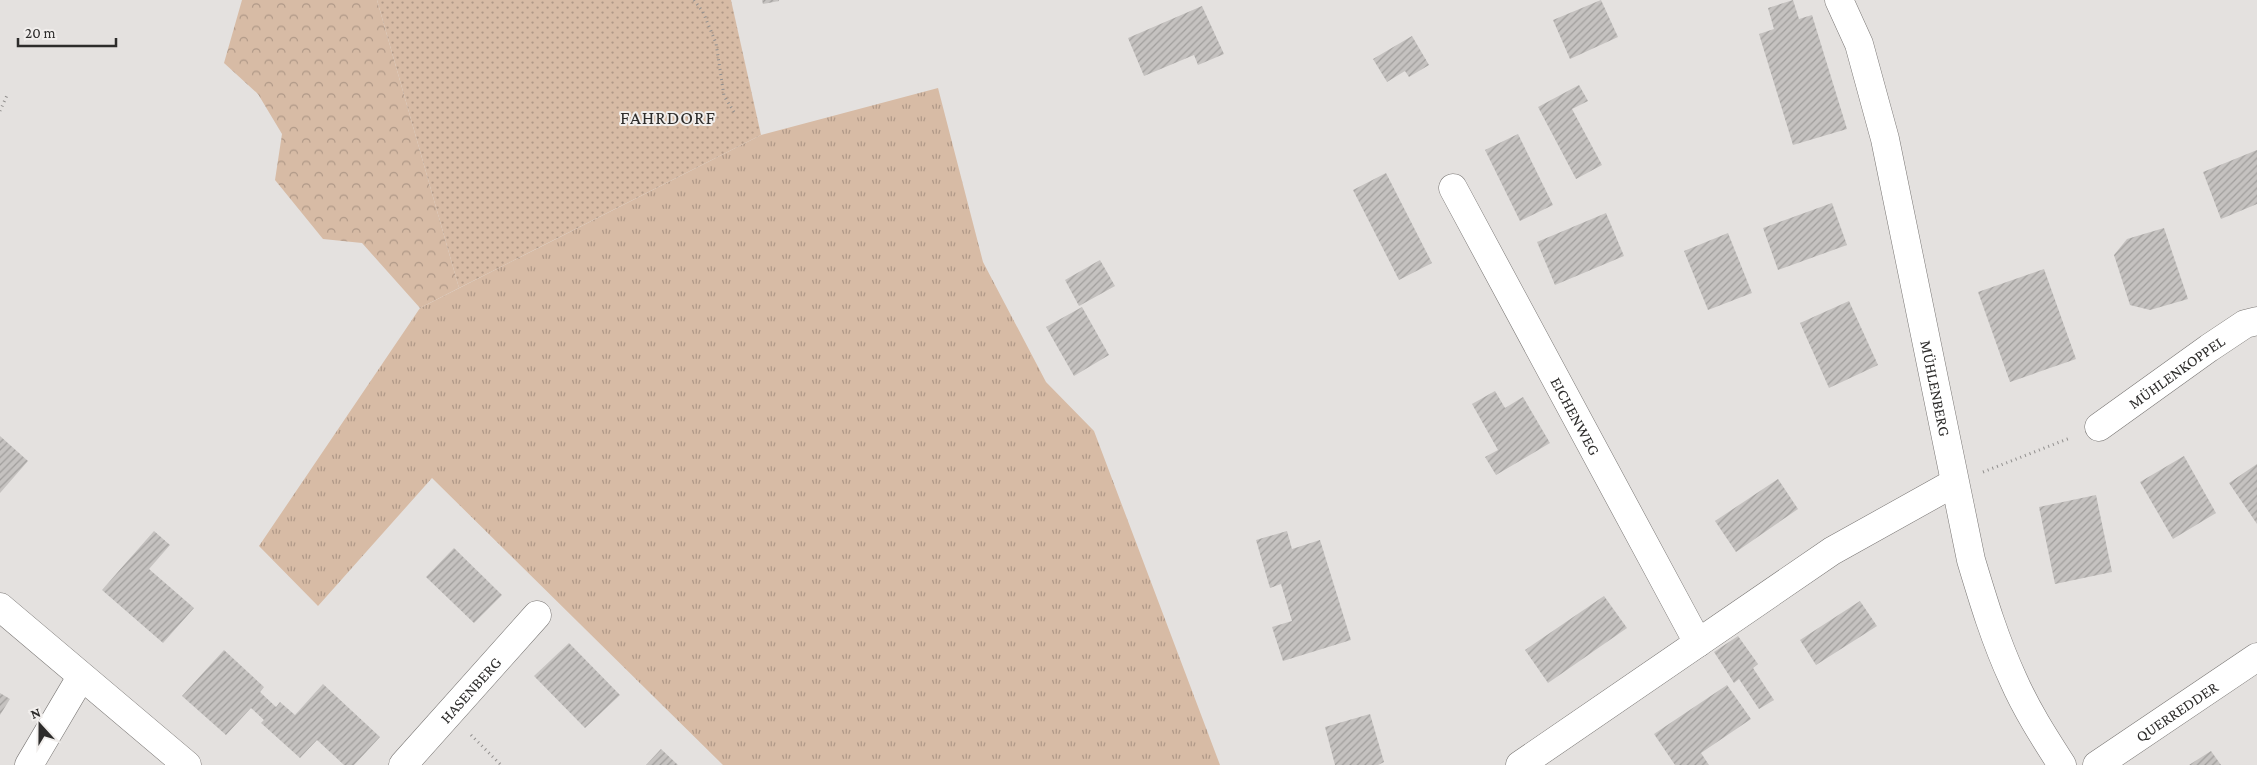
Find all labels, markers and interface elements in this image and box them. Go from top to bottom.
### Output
scale bar [18,15,115,47]
text: 20 m [25,25,56,41]
district label: FAHRDORF [620,107,716,128]
street label: MÜHLENKOPPEL [2125,332,2228,412]
street label: MÜHLENBERG [1917,339,1953,438]
street label: EICHENWEG [1547,374,1603,458]
street label: HASENBERG [437,654,504,726]
street label: QUERREDDER [2133,678,2221,745]
north arrow [15,700,65,750]
text: N [28,704,43,722]

